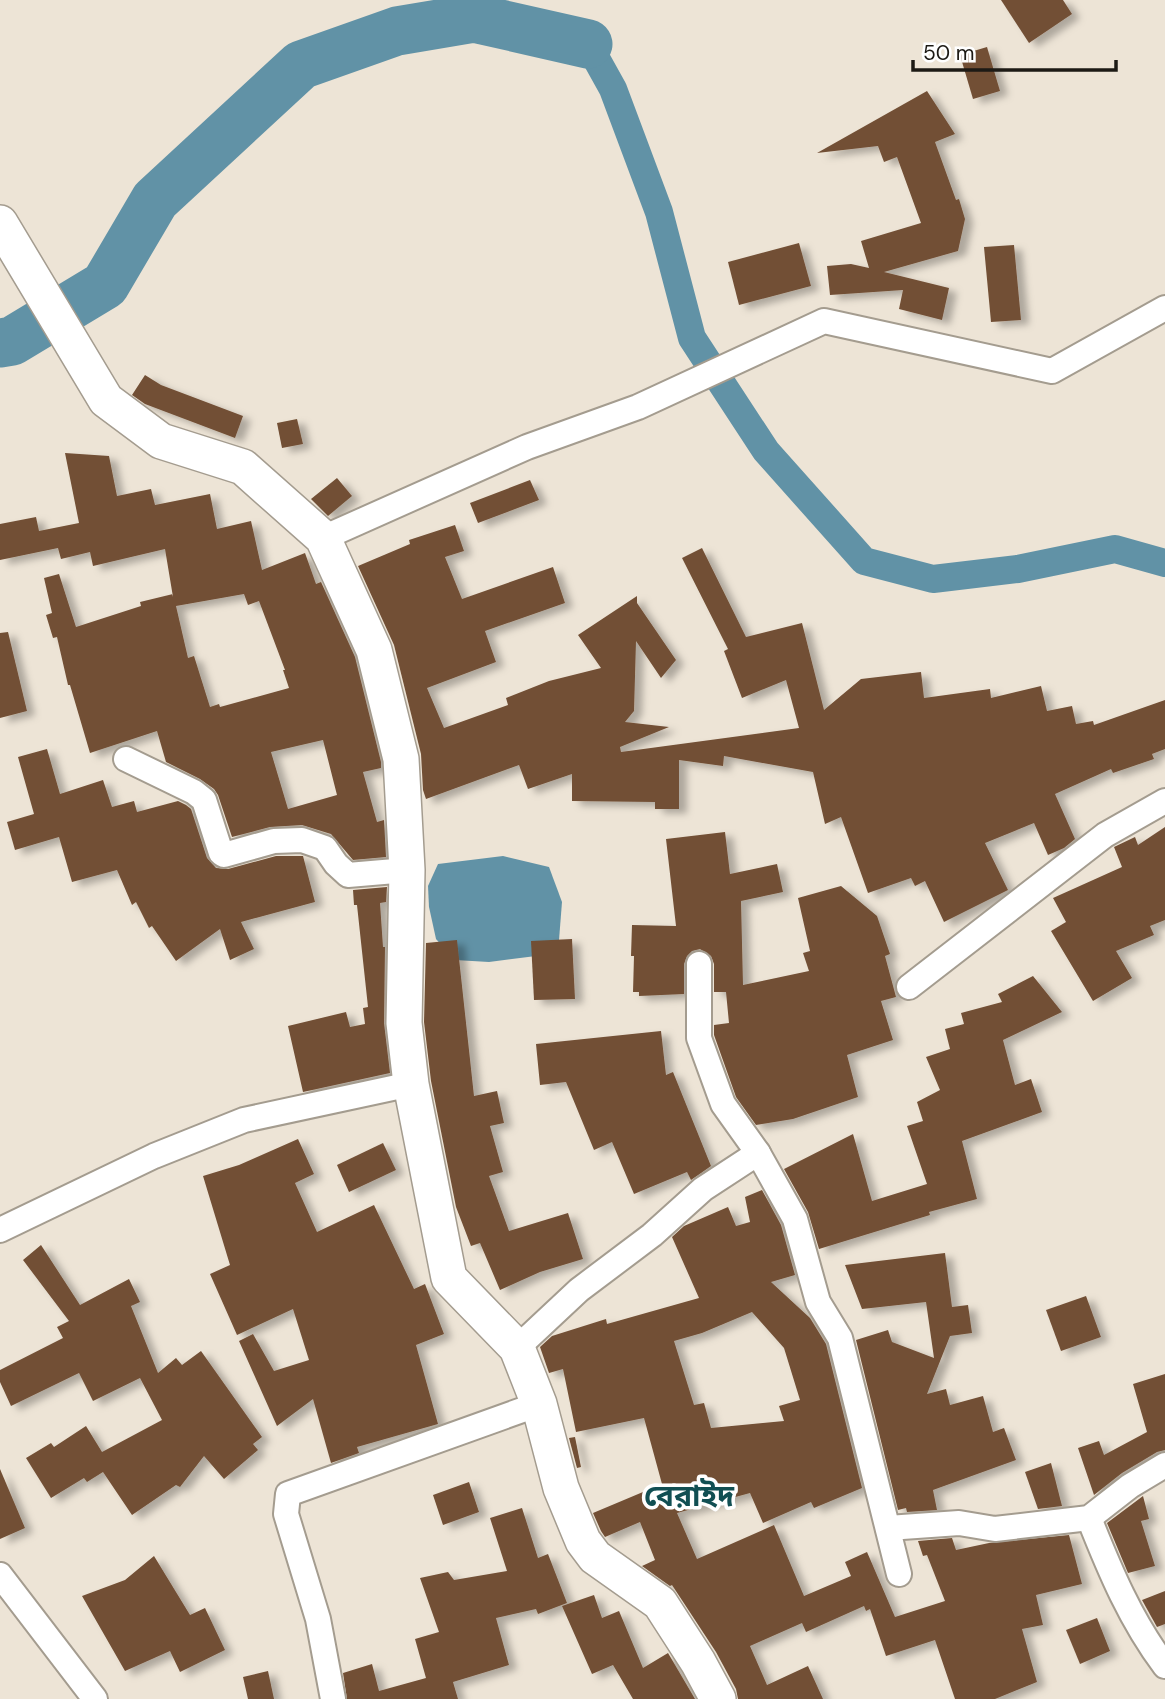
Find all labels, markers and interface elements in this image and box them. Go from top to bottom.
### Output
scale bar [913,28,1116,72]
text: 50 m [923,39,974,67]
district label: বেরাইদ [644,1476,735,1515]

